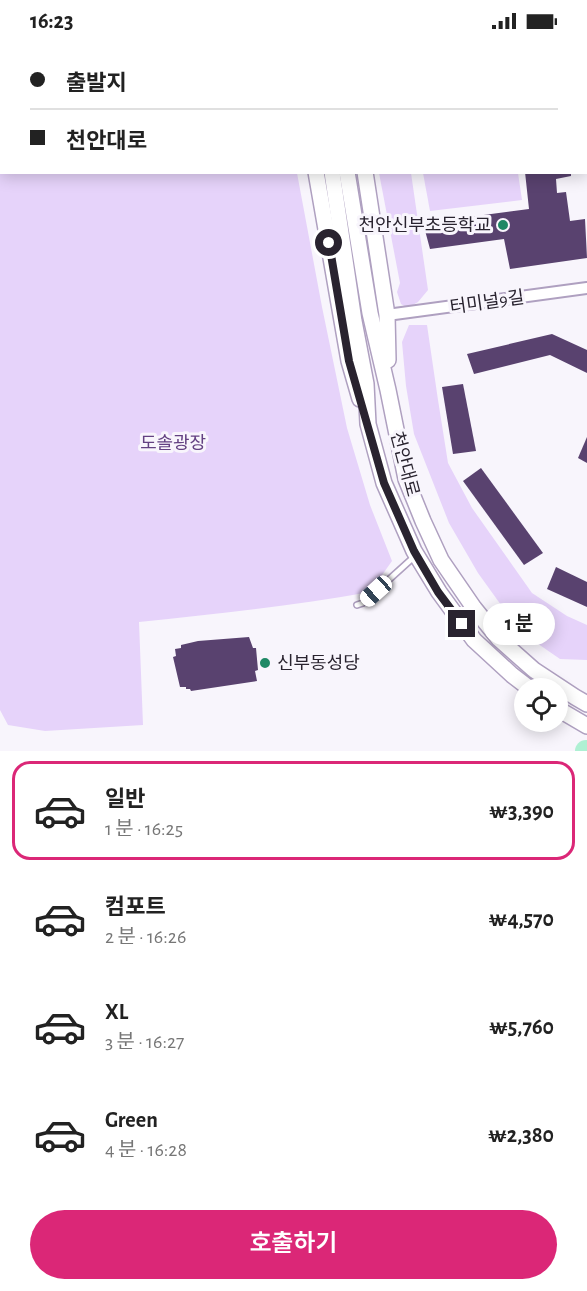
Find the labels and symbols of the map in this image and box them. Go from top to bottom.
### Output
place label: 천안신부초등학교 [359,216,491,235]
marker: 천안신부초등학교 [496,218,510,232]
route start [315,229,342,256]
street label: 터미널9길 [449,287,525,317]
street label: 천안대로 [387,430,422,499]
park label: 도솔광장 [140,433,206,453]
car [357,572,395,610]
callout: 1 분 [483,603,555,645]
route end [448,610,475,637]
place label: 신부동성당 [277,653,360,673]
marker: 신부동성당 [258,656,272,670]

